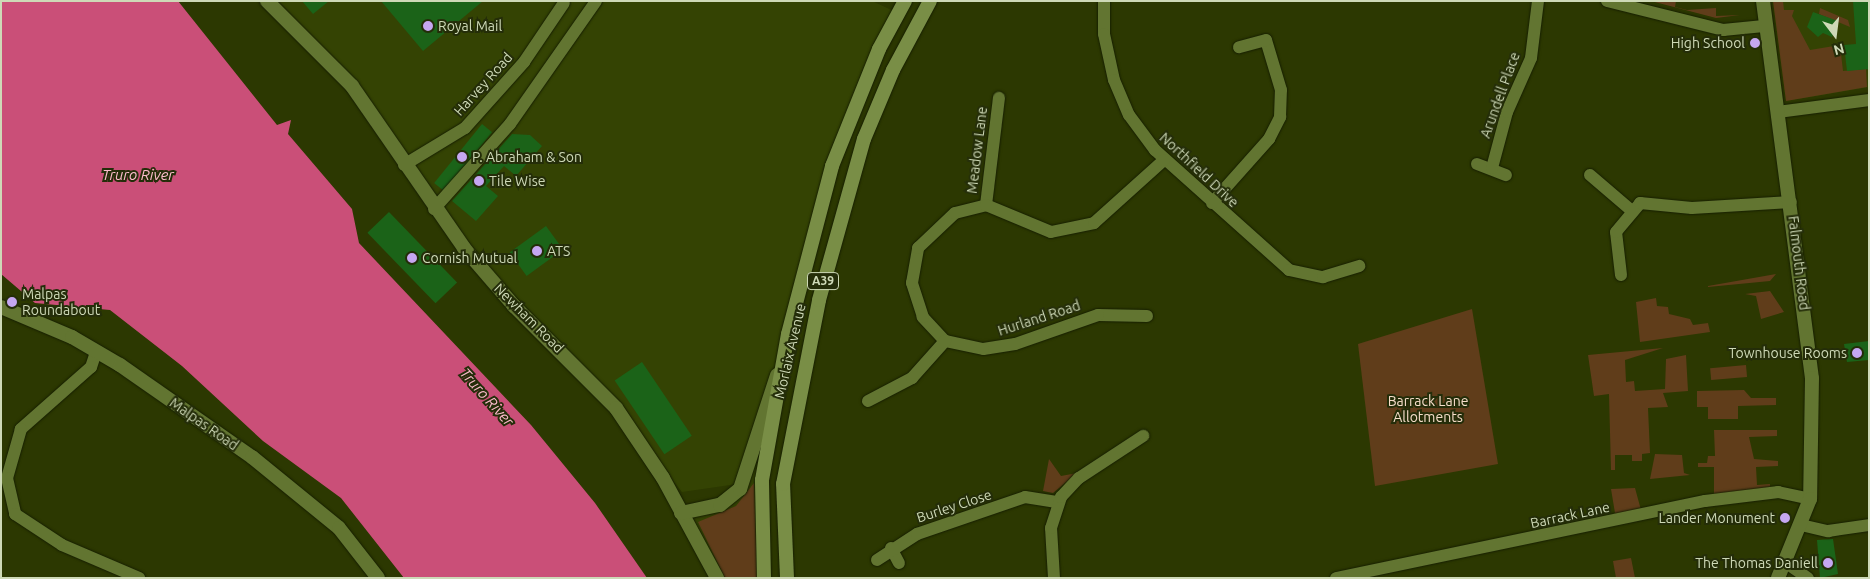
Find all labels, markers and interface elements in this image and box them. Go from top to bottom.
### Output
north arrow [1810,10,1860,60]
place label: Royal Mail [438,18,502,34]
marker: Royal Mail [422,20,434,32]
place label: High School [1671,35,1745,51]
marker: High School [1749,37,1761,49]
text: N [1832,40,1846,59]
street label: Harvey Road [450,49,516,119]
street label: Arundell Place [1477,50,1523,140]
street label: Meadow Lane [963,106,991,194]
street label: Northfield Drive [1156,129,1242,211]
place label: P. Abraham & Son [472,149,582,165]
marker: P. Abraham & Son [456,151,468,163]
water label: Truro River [102,166,174,184]
place label: Tile Wise [489,173,546,189]
marker: Tile Wise [473,175,485,187]
street label: Falmouth Road [1785,215,1813,311]
place label: ATS [547,243,570,259]
marker: ATS [531,245,543,257]
place label: Cornish Mutual [422,250,517,266]
marker: Cornish Mutual [406,252,418,264]
road number: A39 [807,272,839,290]
street label: Newham Road [491,280,567,356]
place label: Malpas Roundabout [22,286,100,318]
marker: Malpas Roundabout [6,296,18,308]
street label: Hurland Road [996,297,1082,339]
street label: Morlaix Avenue [771,302,809,400]
place label: Townhouse Rooms [1728,345,1847,361]
marker: Townhouse Rooms [1851,347,1863,359]
water label: Truro River [456,364,518,430]
park label: Barrack Lane Allotments [1388,393,1468,426]
street label: Malpas Road [166,394,242,454]
street label: Burley Close [914,486,994,526]
street label: Barrack Lane [1529,498,1611,532]
place label: Lander Monument [1659,510,1775,526]
marker: Lander Monument [1779,512,1791,524]
place label: The Thomas Daniell [1695,555,1818,571]
marker: The Thomas Daniell [1822,557,1834,569]

